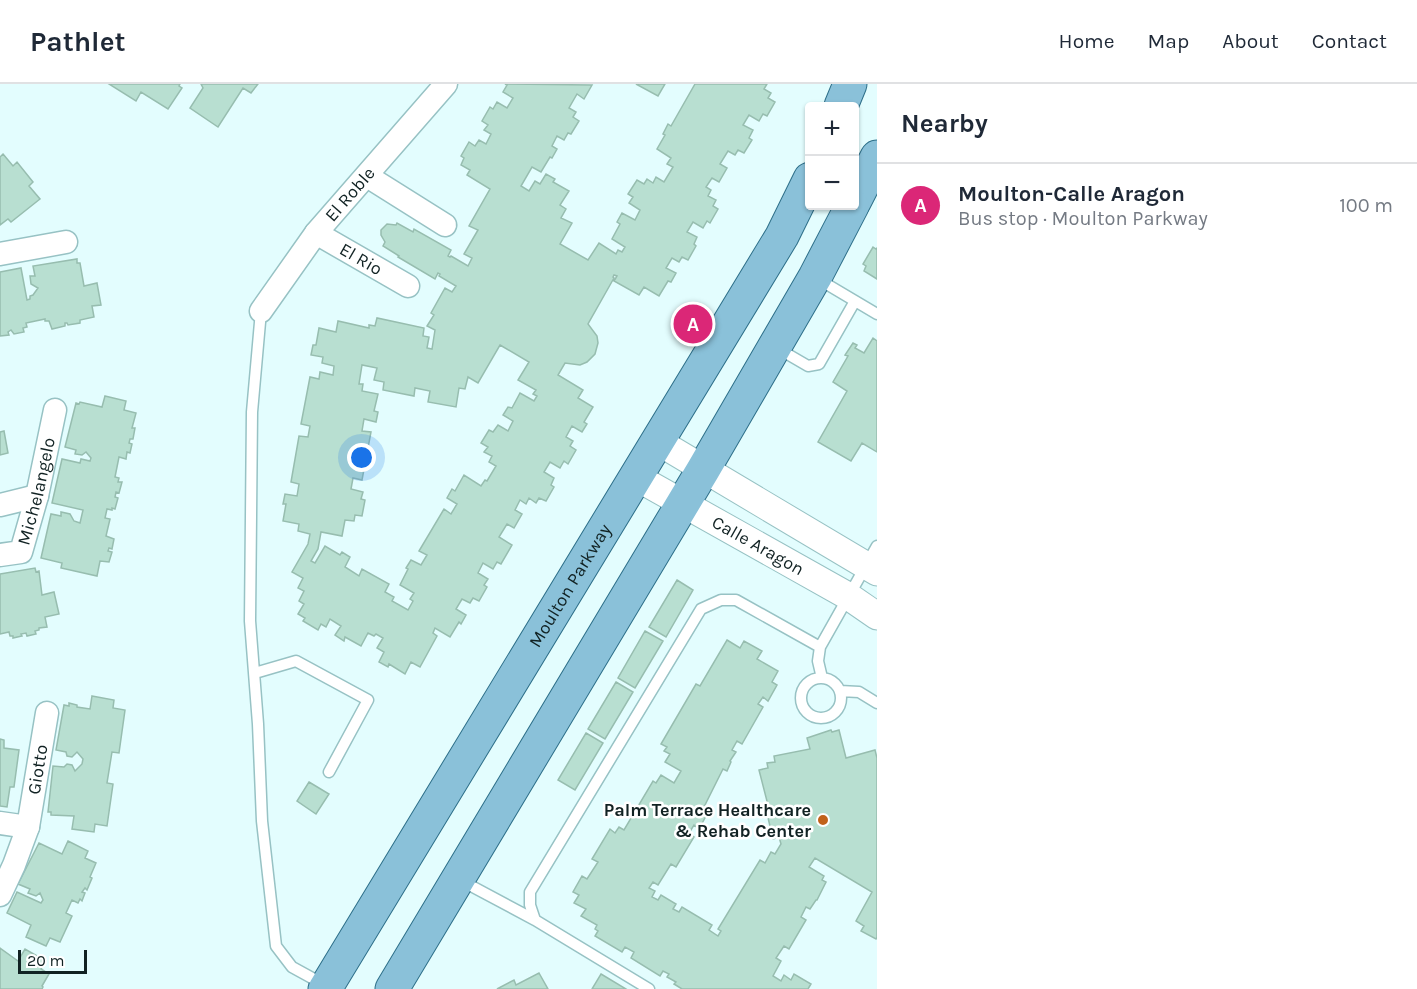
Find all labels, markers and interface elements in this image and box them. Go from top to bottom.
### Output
text: Pathlet [30,25,126,58]
text: Home [1059,29,1115,53]
text: Map [1148,29,1189,53]
text: About [1222,29,1279,53]
text: Contact [1312,29,1387,53]
map controls [805,102,859,210]
button: + [805,102,859,156]
text: Nearby [901,108,988,139]
button: − [805,156,859,210]
street label: El Roble [320,162,380,226]
text: Moulton-Calle Aragon [958,181,1185,207]
text: A [914,194,927,217]
text: 100 m [1339,194,1393,217]
text: Bus stop · Moulton Parkway [958,207,1208,230]
street label: El Rio [336,238,386,280]
pin: A [674,302,712,346]
street label: Michelangelo [13,435,60,548]
your location [347,443,376,472]
street label: Calle Aragon [708,511,808,580]
street label: Moulton Parkway [524,519,616,651]
street label: Giotto [23,743,53,796]
place label: Palm Terrace Healthcare & Rehab Center [604,799,811,842]
marker: Palm Terrace Healthcare & Rehab Center [816,813,830,827]
scale bar [18,947,87,974]
text: 20 m [27,951,65,970]

